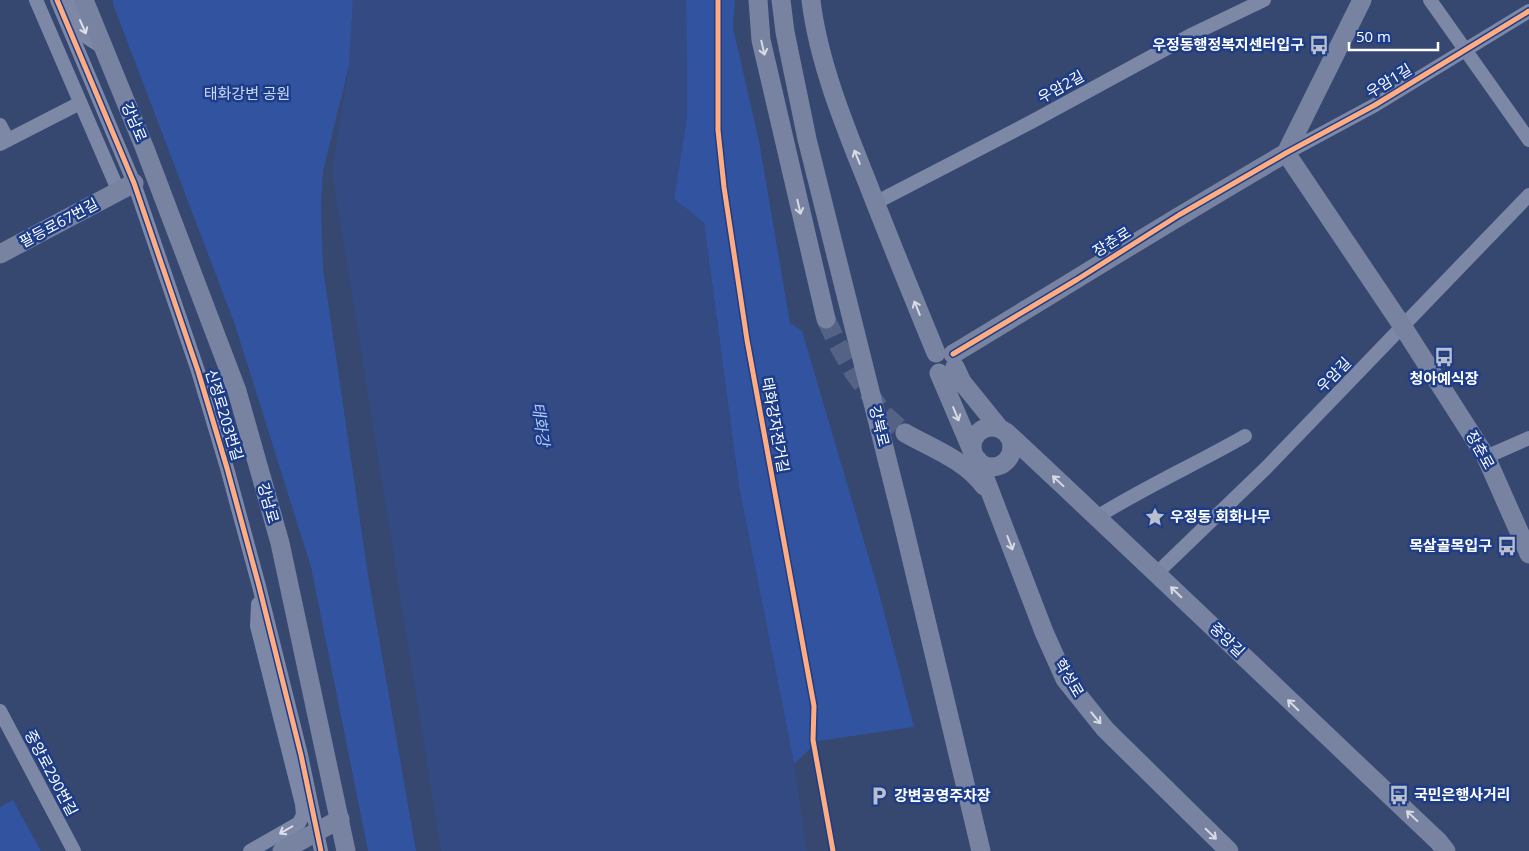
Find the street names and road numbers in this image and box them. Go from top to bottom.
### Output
street label: 우암1길 [1362,59,1415,102]
street label: 우암2길 [1034,65,1087,107]
street label: 강남로 [118,99,152,145]
street label: 팔등로67번길 [16,193,101,251]
street label: 장춘로 [1089,222,1134,261]
street label: 우암길 [1312,352,1355,396]
street label: 신정로203번길 [202,366,248,463]
street label: 태화강자전거길 [758,376,794,474]
street label: 강북로 [865,403,895,448]
street label: 장춘로 [1462,427,1500,472]
street label: 강남로 [254,480,284,525]
street label: 중앙길 [1206,618,1250,661]
street label: 학성로 [1051,655,1089,700]
street label: 중앙로290번길 [21,726,83,819]

